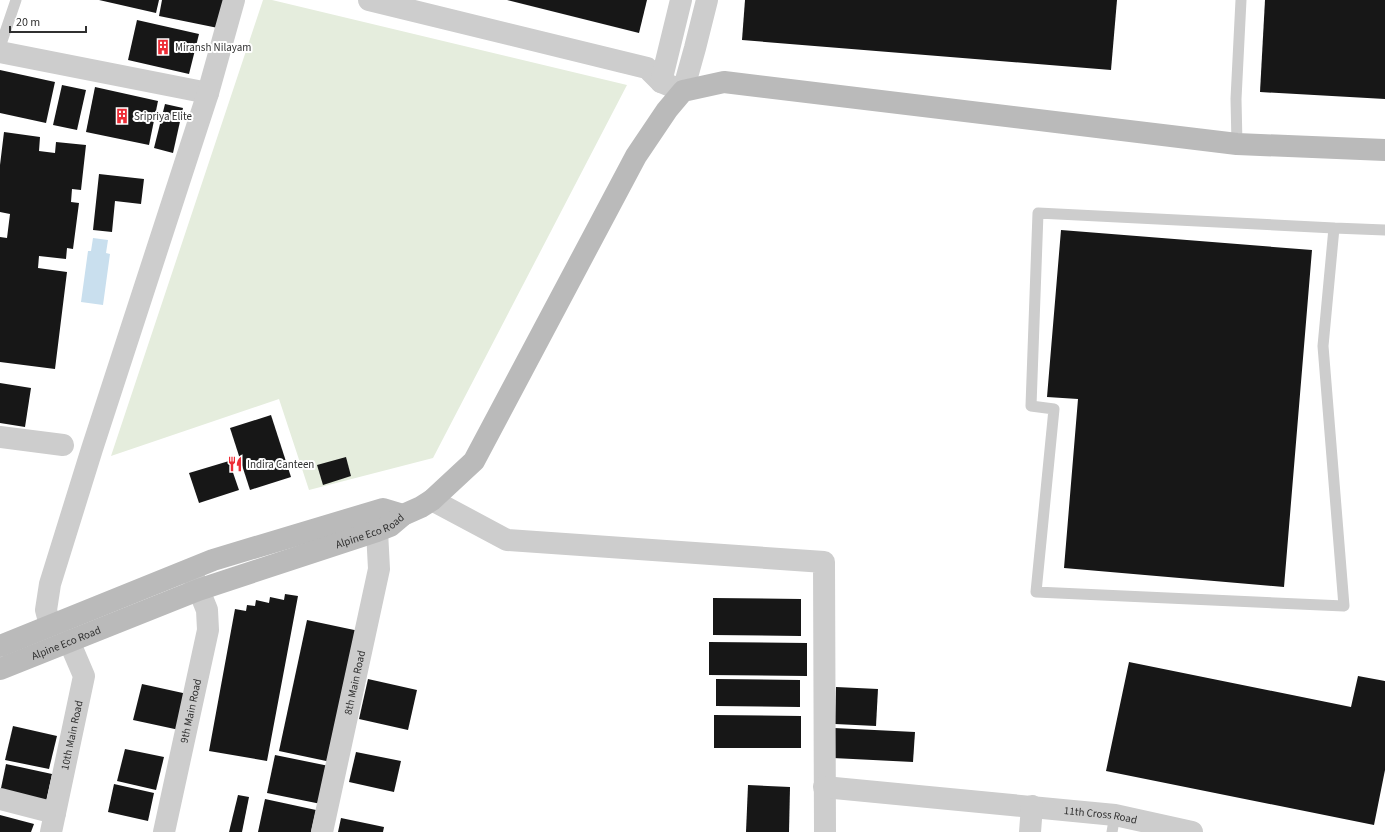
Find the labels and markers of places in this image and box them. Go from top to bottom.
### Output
building icon: Miransh Nilayam [154,38,172,56]
place label: Miransh Nilayam [175,40,251,55]
building icon: Sripriya Elite [113,107,131,125]
place label: Sripriya Elite [134,109,193,124]
restaurant icon: Indira Canteen [226,455,244,473]
place label: Indira Canteen [247,457,314,472]

